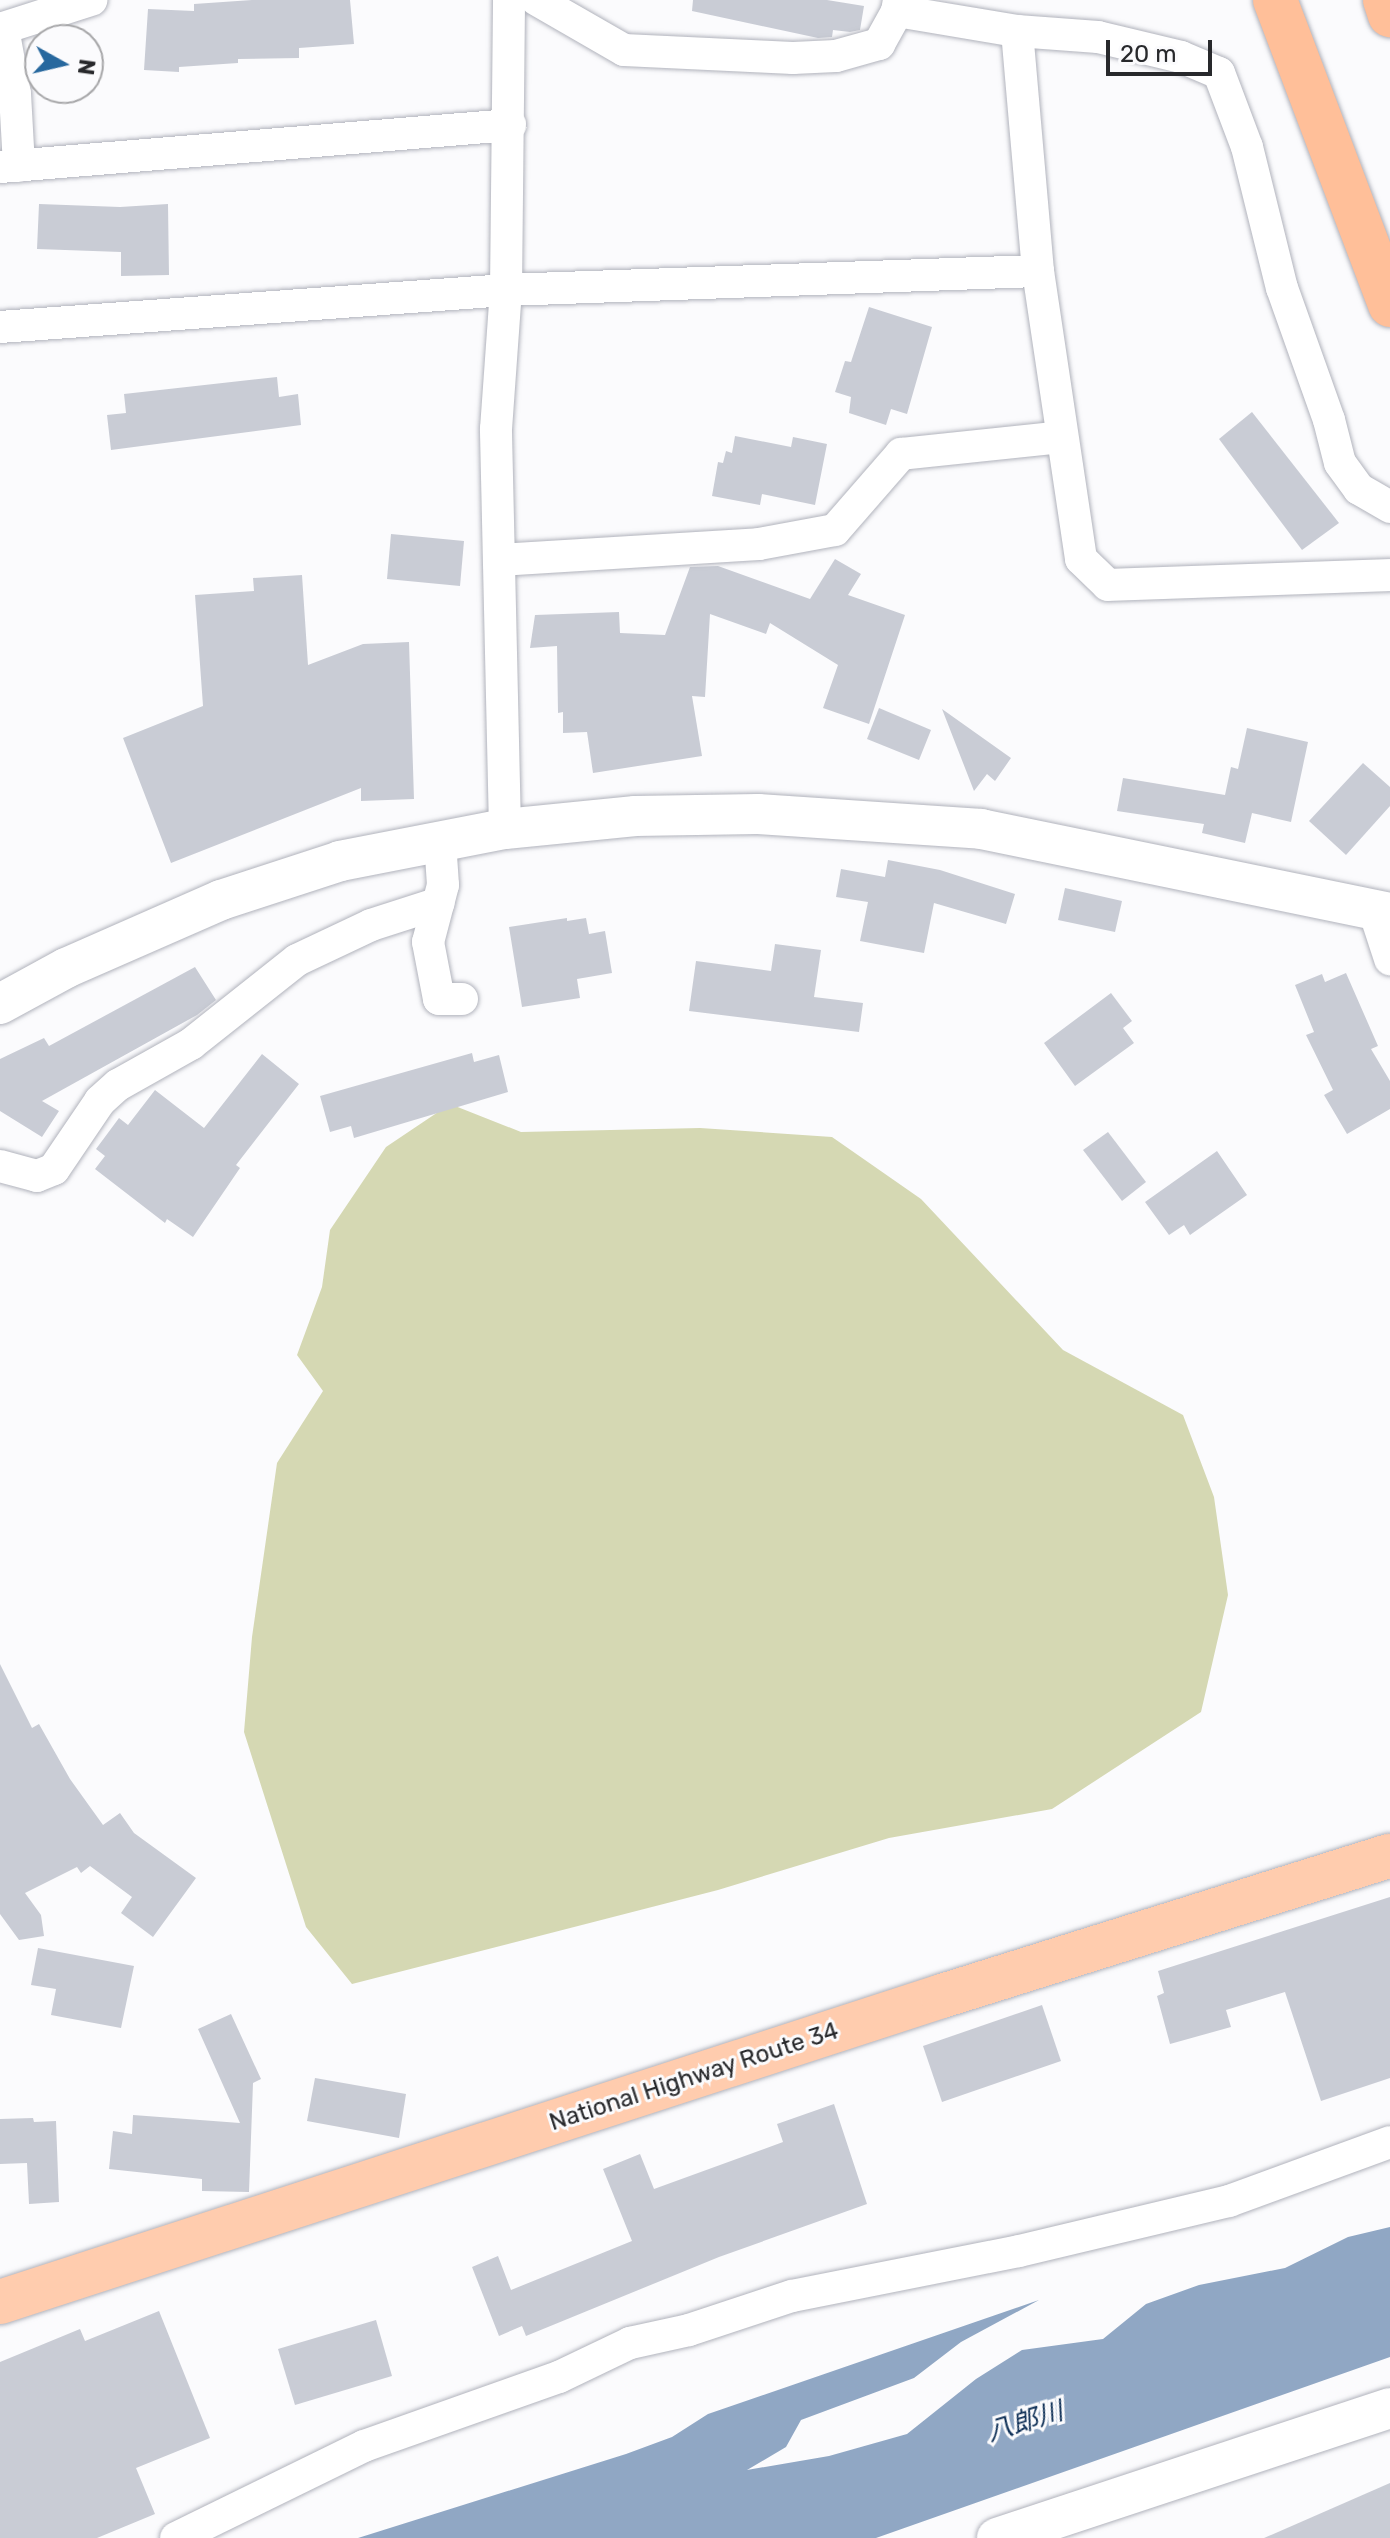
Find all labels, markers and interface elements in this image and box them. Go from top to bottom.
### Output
north arrow [24,24,104,104]
scale bar [1110,24,1216,74]
text: 20 m [1120,40,1177,68]
text: N [72,57,101,77]
street label: National Highway Route 34 [546,2017,842,2137]
water label: 八郎川 [983,2396,1067,2448]

